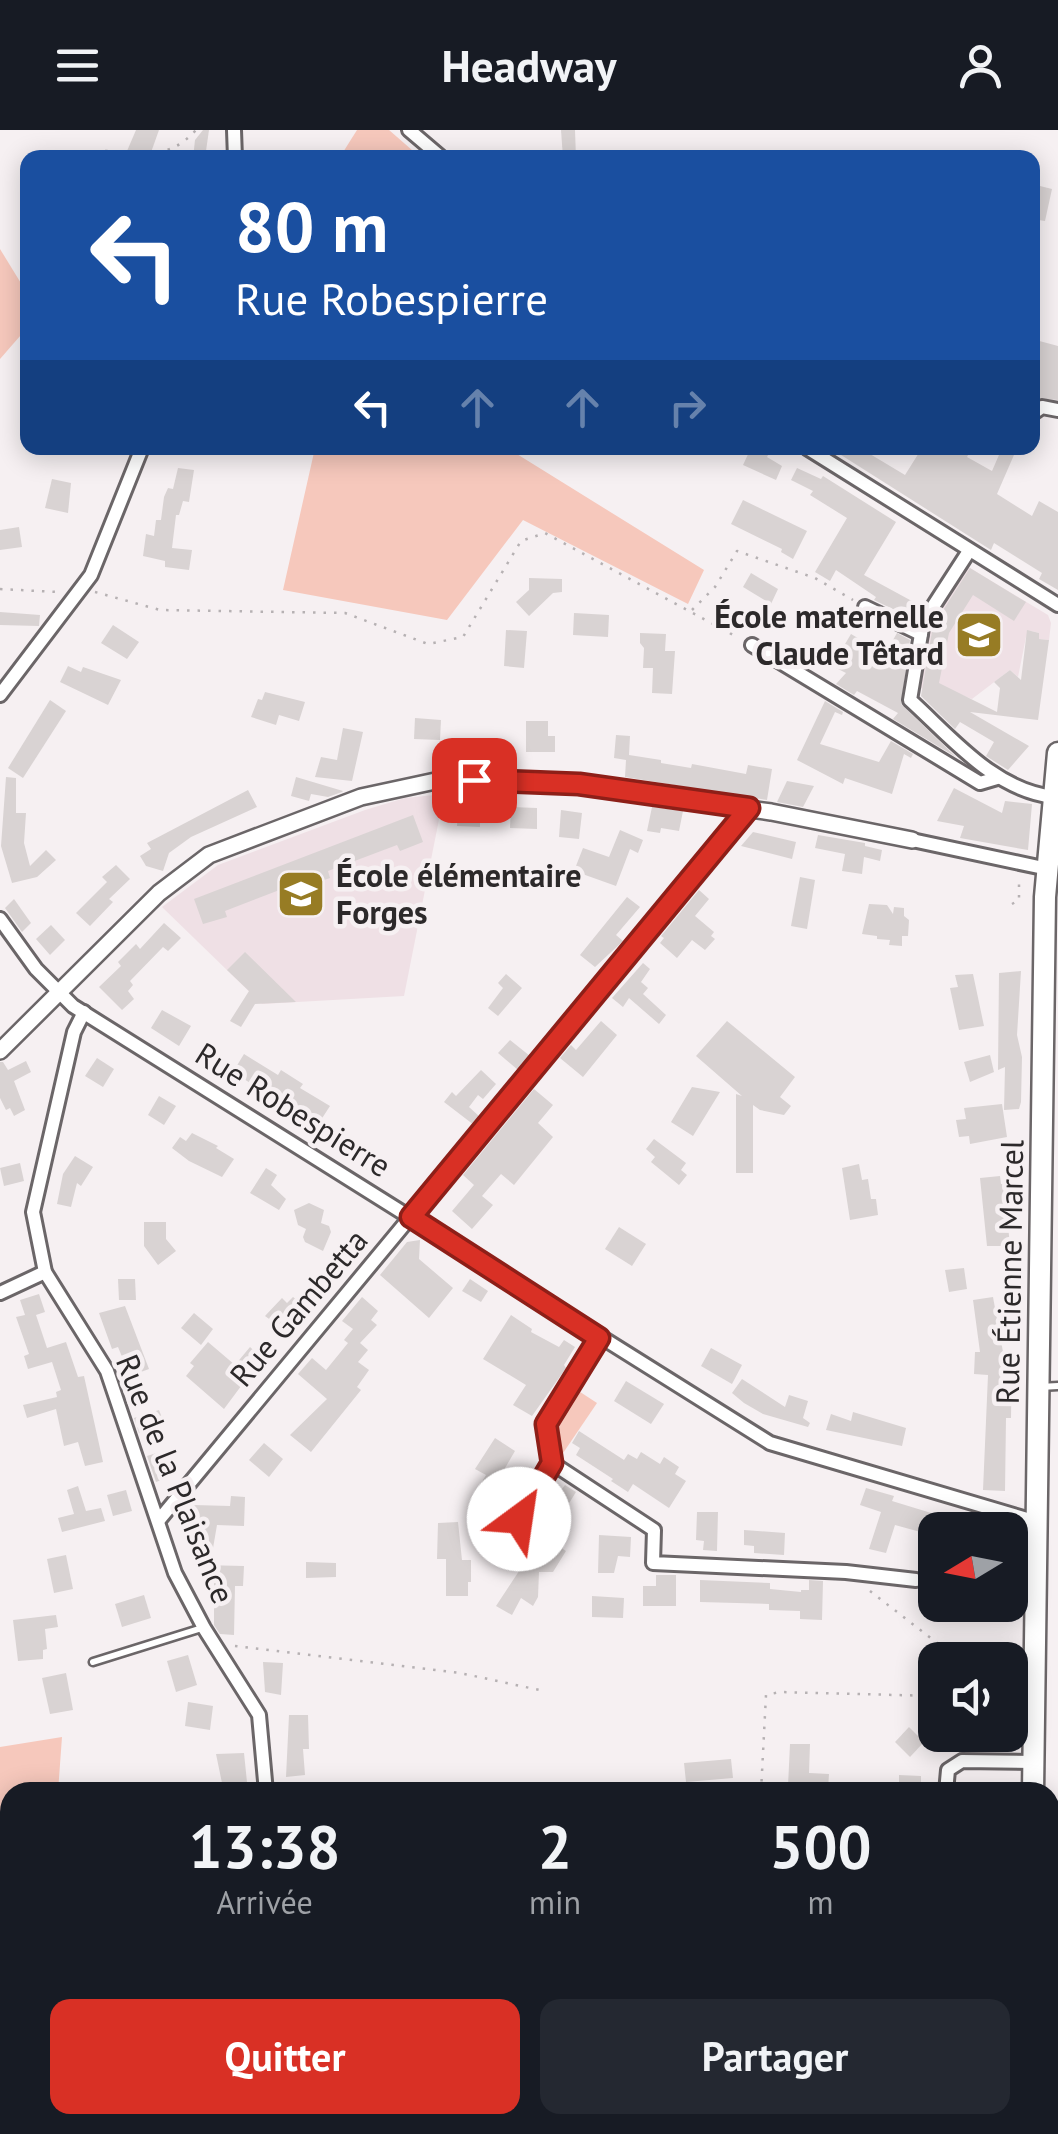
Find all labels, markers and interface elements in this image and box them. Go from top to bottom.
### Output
text: Headway [441,36,617,94]
icon: menu [50,38,105,93]
icon: person [953,38,1008,93]
text: 80 m [235,181,388,271]
icon: left [70,190,200,320]
text: Rue Robespierre [235,269,548,327]
icon: left [345,380,400,435]
icon: ahead [450,380,505,435]
icon: ahead [555,380,610,435]
icon: right [660,380,715,435]
place label: École maternelle Claude Têtard [714,595,944,674]
school or university icon: École maternelle Claude Têtard [953,609,1005,661]
pin [432,738,517,823]
icon: arrive [447,753,502,808]
place label: École élémentaire Forges [336,854,581,933]
school or university icon: École élémentaire Forges [275,868,327,920]
street label: Rue Robespierre [188,1032,399,1186]
street label: Rue Étienne Marcel [986,1139,1032,1405]
street label: Rue Gambetta [220,1220,376,1395]
street label: Rue de la Plaisance [107,1348,245,1609]
position arrow [467,1467,571,1571]
north arrow [918,1512,1028,1622]
map controls [918,1512,1028,1752]
button: sound [918,1642,1028,1752]
text: 13:38 [188,1807,341,1885]
text: 2 [538,1807,572,1885]
text: 500 [770,1807,872,1885]
text: Arrivée [216,1881,313,1923]
text: min [529,1881,581,1923]
text: m [808,1881,834,1923]
button: Quitter [50,1999,520,2114]
button: Partager [540,1999,1010,2114]

